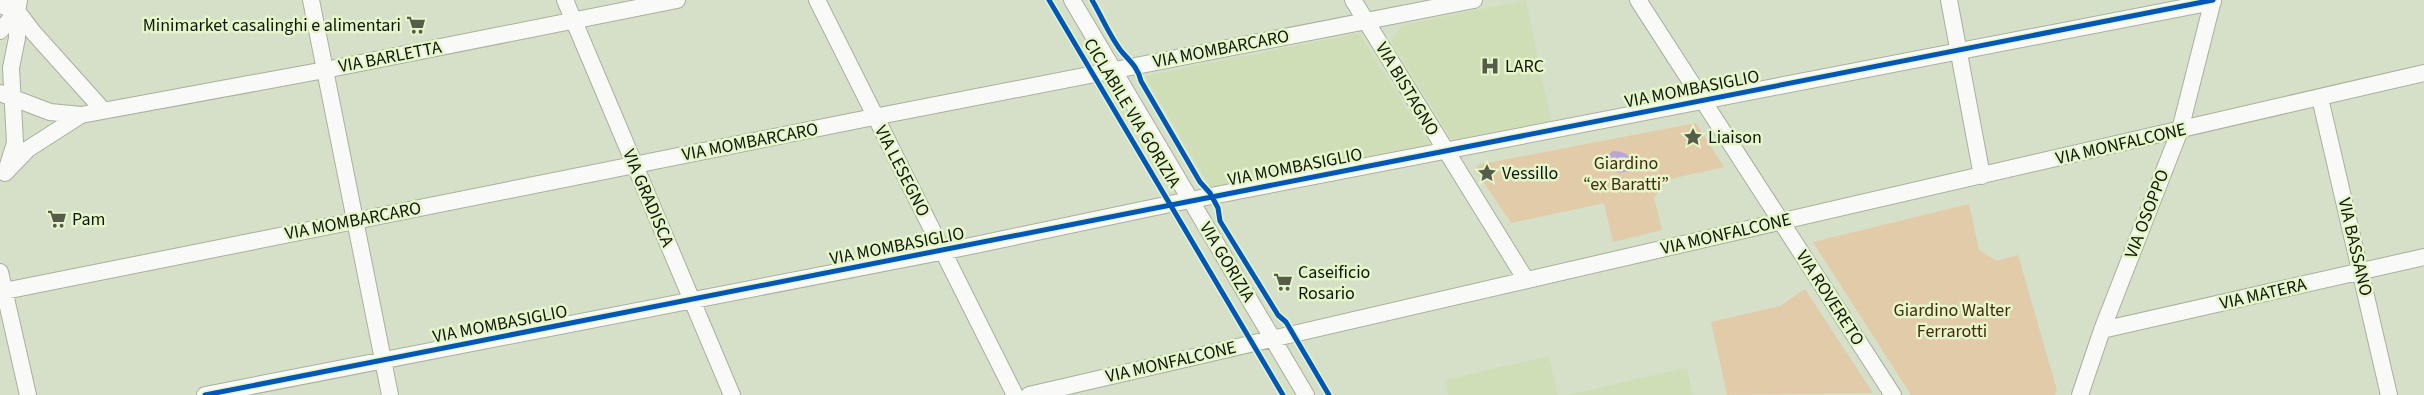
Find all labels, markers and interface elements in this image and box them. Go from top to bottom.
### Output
place label: Minimarket casalinghi e alimentari [143,13,401,38]
supermarket icon: Minimarket casalinghi e alimentari [405,14,427,36]
street label: VIA MOMBARCARO [1151,24,1291,74]
street label: CICLABILE VIA GORIZIA [1077,33,1187,193]
street label: VIA BARLETTA [336,35,444,79]
street label: VIA BISTAGNO [1369,37,1445,141]
place label: LARC [1505,54,1544,79]
hospital icon: LARC [1479,55,1501,77]
street label: VIA MOMBASIGLIO [1622,64,1762,114]
street label: VIA MOMBARCARO [680,117,820,167]
street label: VIA MONFALCONE [2053,117,2189,171]
street label: VIA LESEGNO [868,121,936,221]
place label: Liaison [1708,125,1762,150]
place icon: Liaison [1682,126,1704,148]
street label: VIA MOMBASIGLIO [1225,142,1365,192]
street label: VIA GRADISCA [616,145,680,251]
park label: Giardino “ex Baratti” [1583,151,1669,197]
place label: Vessillo [1502,161,1558,186]
place icon: Vessillo [1476,162,1498,184]
street label: VIA OSOPPO [2119,166,2175,262]
street label: VIA BASSANO [2332,195,2378,299]
street label: VIA MOMBARCARO [283,196,423,246]
place label: Pam [72,207,105,232]
street label: VIA MONFALCONE [1658,207,1794,261]
supermarket icon: Pam [46,208,68,230]
street label: VIA GORIZIA [1193,217,1261,307]
street label: VIA MOMBASIGLIO [827,221,967,271]
street label: VIA ROVERETO [1790,245,1870,351]
place label: Caseificio Rosario [1298,260,1370,306]
supermarket icon: Caseificio Rosario [1272,271,1294,293]
street label: VIA MATERA [2217,272,2309,316]
park label: Giardino Walter Ferrarotti [1894,298,2011,344]
street label: VIA MOMBASIGLIO [430,299,570,349]
street label: VIA MONFALCONE [1103,335,1239,389]

